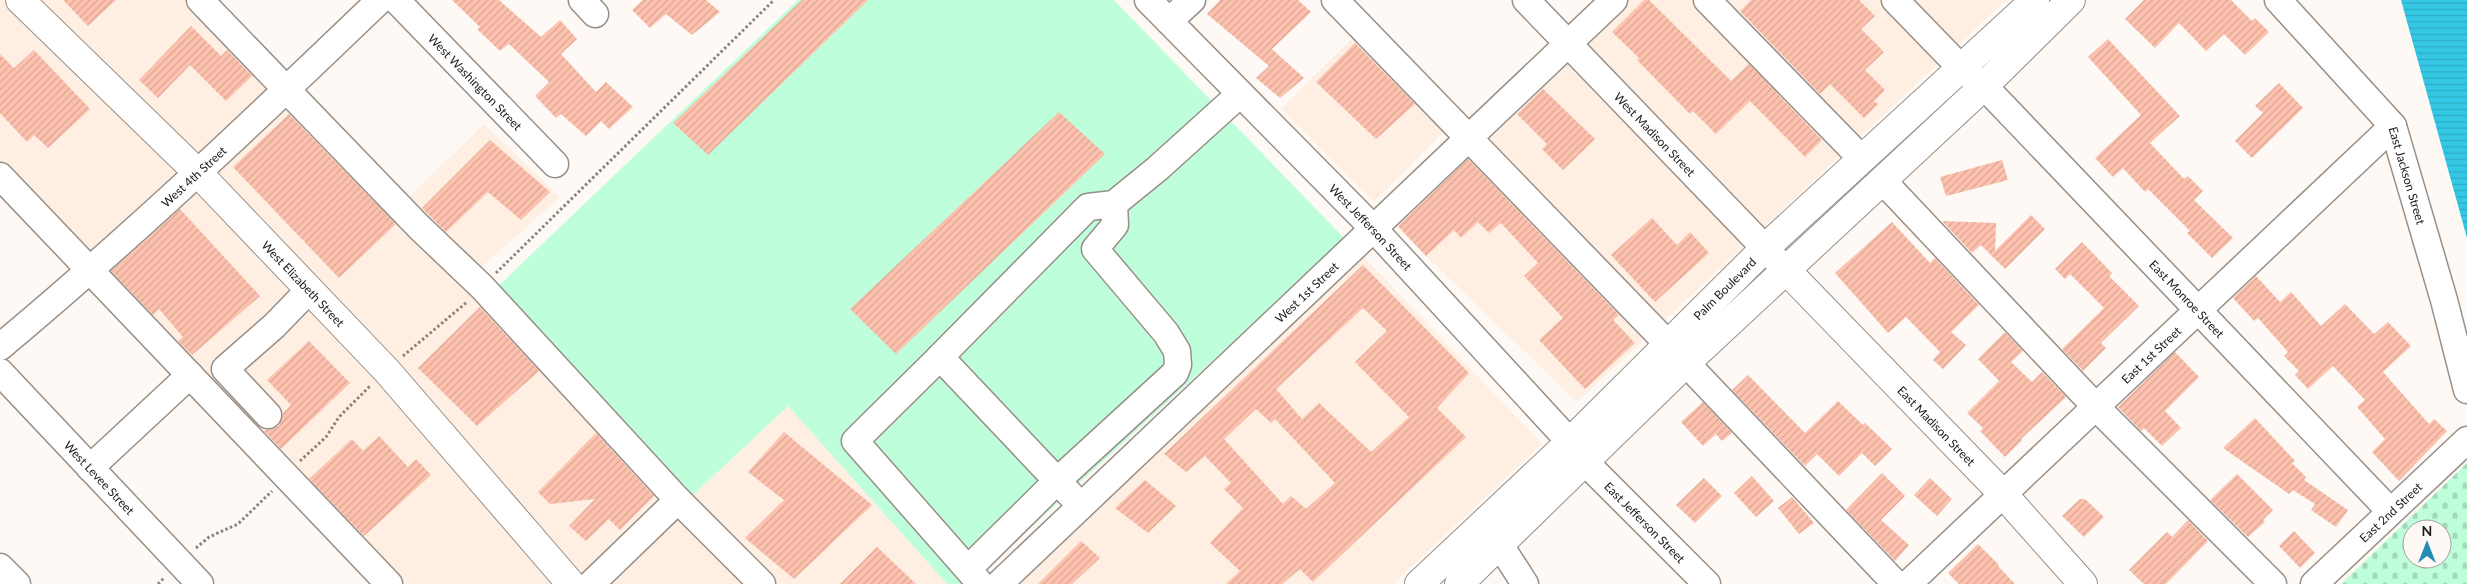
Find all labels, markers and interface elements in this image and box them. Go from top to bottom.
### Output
street label: West Washington Street [425,30,526,134]
street label: West Madison Street [1611,89,1699,180]
street label: East Jackson Street [2386,125,2429,227]
street label: West 4th Street [158,142,230,210]
street label: West Jefferson Street [1326,181,1416,274]
street label: West Elizabeth Street [259,237,349,330]
street label: Palm Boulevard [1690,254,1759,323]
street label: East Monroe Street [2146,257,2228,341]
street label: West 1st Street [1272,258,1342,326]
street label: East 1st Street [2118,322,2184,386]
street label: East Madison Street [1895,382,1979,469]
street label: West Levee Street [61,437,138,518]
street label: East Jefferson Street [1601,478,1689,566]
street label: East 2nd Street [2356,479,2425,545]
north arrow [2402,519,2452,569]
text: N [2422,522,2432,539]

